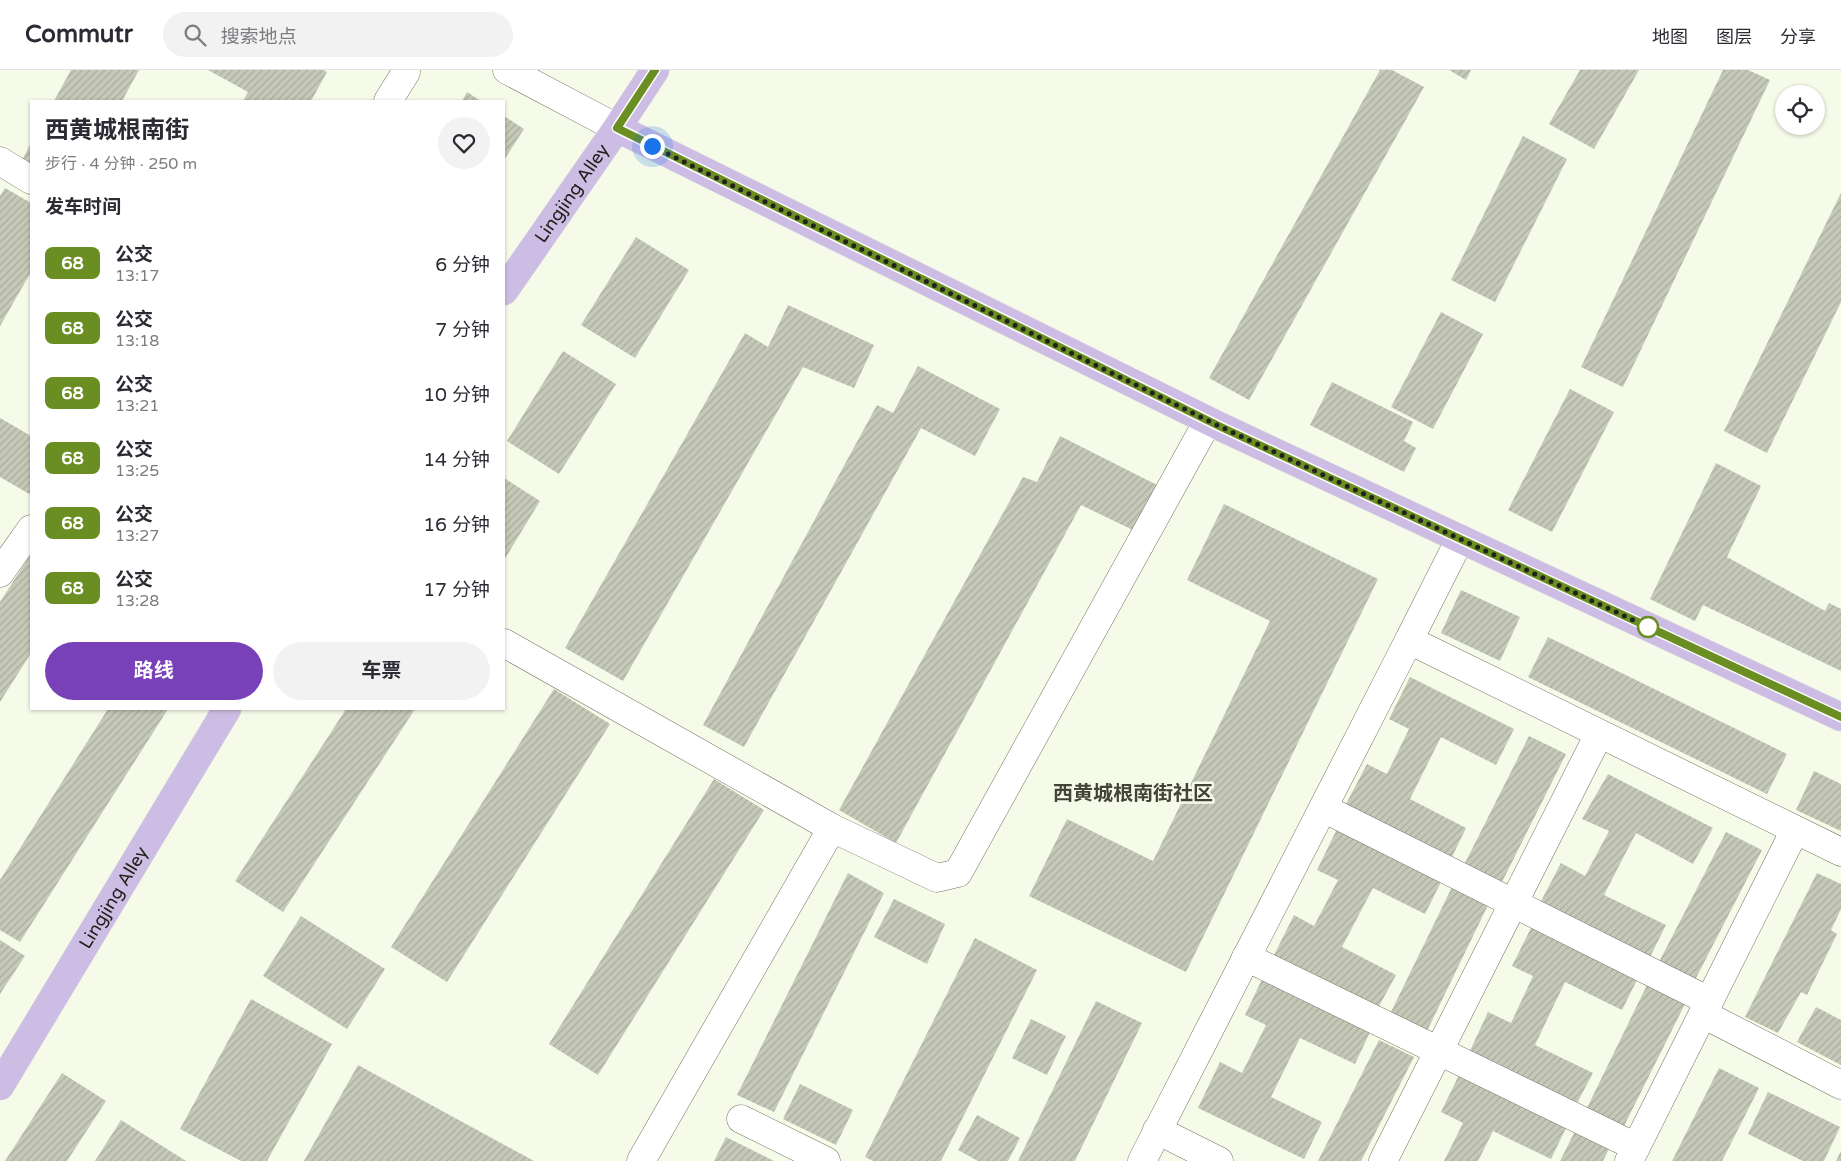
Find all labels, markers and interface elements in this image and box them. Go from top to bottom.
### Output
search box [163,12,513,57]
text: Commutr [25,20,133,49]
icon: search [181,21,209,49]
text: 搜索地点 [221,26,297,48]
text: 地图 [1652,26,1688,48]
text: 图层 [1716,26,1752,48]
text: 分享 [1780,26,1816,48]
map controls [1775,85,1825,135]
button: locate [1775,85,1825,135]
text: 西黄城根南街 [45,116,189,145]
button: heart [438,117,490,169]
your location [640,134,665,159]
street label: Lingjing Alley [530,139,614,247]
text: 步行 · 4 分钟 · 250 m [45,154,197,174]
text: 发车时间 [45,196,121,218]
text: 公交 [115,244,153,266]
text: 68 [61,252,84,274]
text: 6 分钟 [435,254,490,276]
text: 13:17 [115,266,159,286]
text: 公交 [115,309,153,331]
text: 68 [61,317,84,339]
text: 7 分钟 [435,319,490,341]
text: 13:18 [115,331,159,351]
text: 公交 [115,374,153,396]
text: 68 [61,382,84,404]
text: 10 分钟 [423,384,490,406]
text: 13:21 [115,396,159,416]
text: 公交 [115,439,153,461]
text: 68 [61,447,84,469]
text: 14 分钟 [423,449,490,471]
text: 13:25 [115,461,159,481]
text: 公交 [115,504,153,526]
text: 68 [61,512,84,534]
text: 16 分钟 [423,514,490,536]
text: 13:27 [115,526,159,546]
text: 公交 [115,569,153,591]
text: 68 [61,577,84,599]
text: 17 分钟 [423,579,490,601]
text: 13:28 [115,591,159,611]
unlabelled marker [1637,616,1659,638]
button: 路线 [45,642,263,700]
button: 车票 [273,642,490,700]
district label: 西黄城根南街社区 [1053,782,1213,806]
street label: Lingjing Alley [74,842,153,953]

